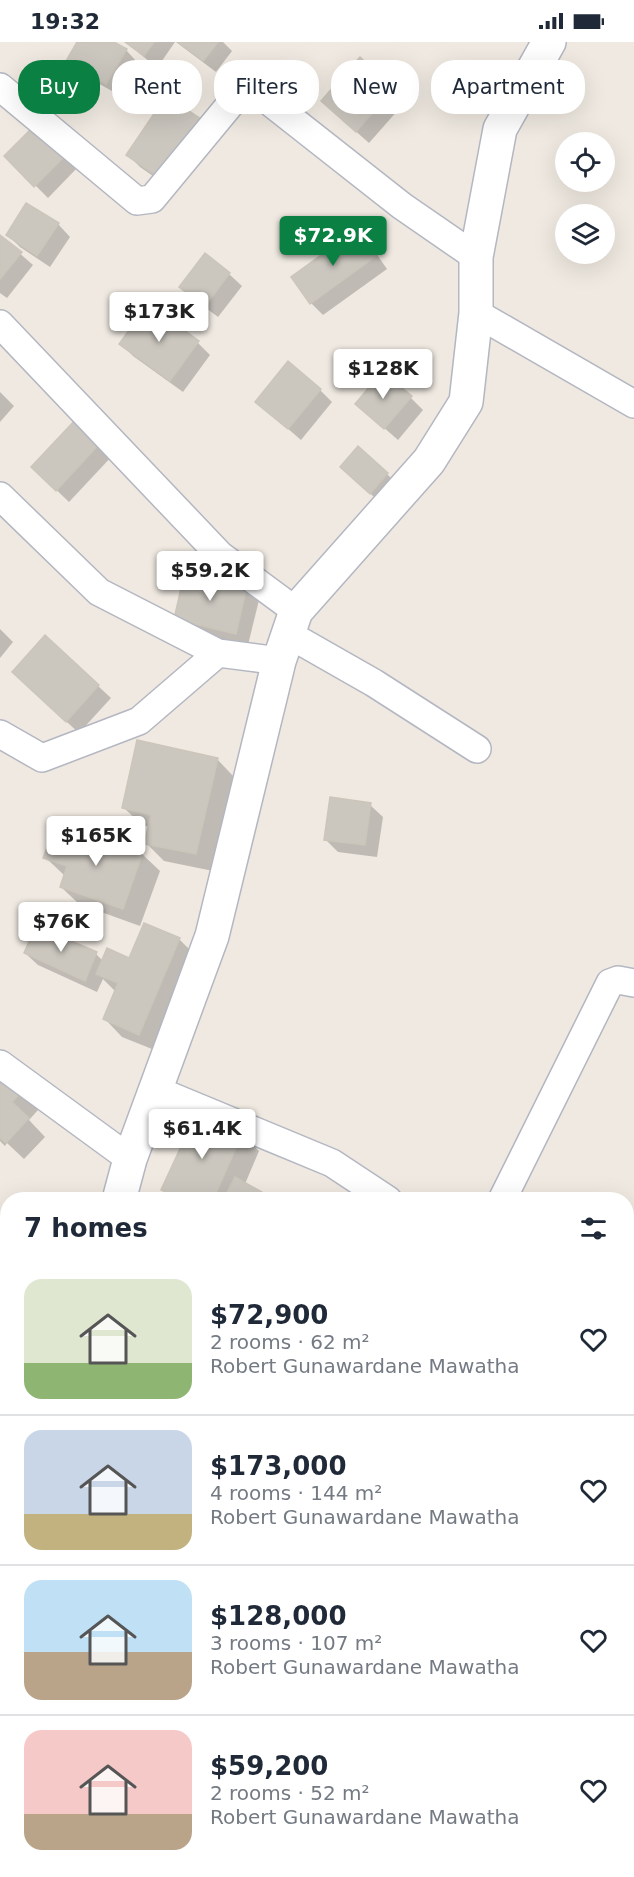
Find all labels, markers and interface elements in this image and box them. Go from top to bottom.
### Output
text: 19:32 [30,9,100,34]
chip: Buy [18,60,100,114]
chip: Rent [112,60,202,114]
chip: Filters [214,60,319,114]
chip: New [331,60,419,114]
chip: Apartment [431,60,585,114]
map controls [555,132,615,264]
button: locate [555,132,615,192]
button: layers [555,204,615,264]
pin: $72.9K [284,216,382,267]
text: $72.9K [294,223,372,247]
pin: $173K [117,292,201,343]
text: $173K [123,299,195,323]
pin: $128K [341,349,425,400]
text: $128K [347,356,419,380]
pin: $59.2K [161,551,259,602]
text: $59.2K [171,558,249,582]
pin: $165K [54,816,138,867]
text: $165K [60,823,132,847]
pin: $76K [25,902,97,953]
text: $76K [32,909,90,933]
pin: $61.4K [153,1109,251,1160]
text: $61.4K [163,1116,241,1140]
icon: filters [577,1212,610,1245]
text: 7 homes [24,1213,148,1243]
text: $72,900 [210,1300,328,1330]
icon: home [72,1303,144,1375]
icon: heart [577,1323,610,1356]
text: 2 rooms · 62 m² [210,1330,370,1354]
text: Robert Gunawardane Mawatha [210,1354,519,1378]
text: $173,000 [210,1451,347,1481]
icon: home [72,1454,144,1526]
icon: heart [577,1474,610,1507]
text: 4 rooms · 144 m² [210,1481,382,1505]
text: Robert Gunawardane Mawatha [210,1505,519,1529]
text: $128,000 [210,1601,347,1631]
icon: home [72,1604,144,1676]
icon: heart [577,1624,610,1657]
text: 3 rooms · 107 m² [210,1631,382,1655]
text: Robert Gunawardane Mawatha [210,1655,519,1679]
text: $59,200 [210,1751,328,1781]
icon: home [72,1754,144,1826]
icon: heart [577,1774,610,1807]
text: 2 rooms · 52 m² [210,1781,370,1805]
text: Robert Gunawardane Mawatha [210,1805,519,1829]

